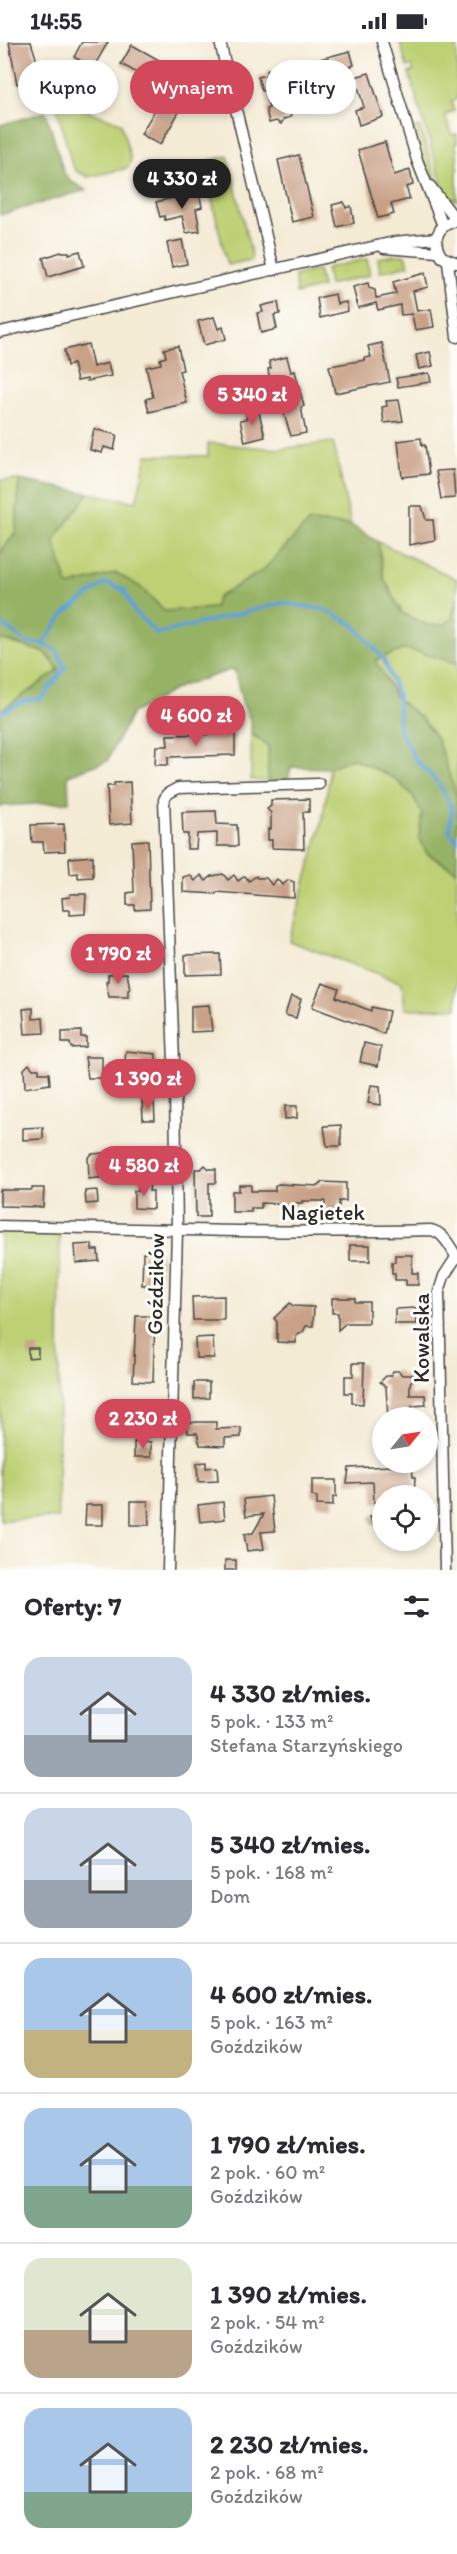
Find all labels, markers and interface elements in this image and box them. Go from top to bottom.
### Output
text: 14:55 [30,8,82,35]
chip: Kupno [18,60,118,114]
chip: Wynajem [130,60,254,114]
chip: Filtry [266,60,356,114]
pin: 4 330 zł [120,159,244,210]
text: 4 330 zł [147,166,217,190]
pin: 5 340 zł [190,375,314,426]
text: 5 340 zł [217,382,287,406]
pin: 4 600 zł [134,696,258,747]
text: 4 600 zł [160,703,232,727]
pin: 1 790 zł [56,934,180,985]
text: 1 790 zł [85,941,151,965]
pin: 1 390 zł [86,1059,210,1110]
text: 1 390 zł [115,1066,181,1090]
pin: 4 580 zł [82,1146,206,1197]
text: 4 580 zł [109,1153,179,1177]
street label: Nagietek [281,1199,366,1226]
street label: Goździków [141,1233,170,1335]
street label: Kowalska [408,1292,435,1383]
pin: 2 230 zł [81,1399,205,1450]
text: 2 230 zł [109,1406,177,1430]
north arrow [372,1407,438,1473]
map controls [372,1407,438,1551]
button: locate [372,1485,438,1551]
text: Oferty: 7 [24,1590,121,1622]
icon: filters [400,1590,433,1623]
text: 4 330 zł/mies. [210,1677,371,1709]
icon: home [72,1681,144,1753]
text: 5 pok. · 133 m² [210,1709,333,1733]
text: Stefana Starzyńskiego [210,1733,403,1757]
text: 5 340 zł/mies. [210,1828,370,1860]
icon: home [72,1832,144,1904]
text: 5 pok. · 168 m² [210,1860,333,1884]
text: Dom [210,1884,250,1908]
text: 4 600 zł/mies. [210,1978,372,2010]
icon: home [72,1982,144,2054]
text: 5 pok. · 163 m² [210,2010,333,2034]
text: Goździków [210,2034,303,2058]
text: 1 790 zł/mies. [210,2128,366,2160]
icon: home [72,2132,144,2204]
text: 2 pok. · 60 m² [210,2160,325,2184]
text: Goździków [210,2184,303,2208]
text: 1 390 zł/mies. [210,2278,367,2310]
icon: home [72,2282,144,2354]
text: 2 pok. · 54 m² [210,2310,325,2334]
text: Goździków [210,2334,303,2358]
text: 2 230 zł/mies. [210,2428,369,2460]
icon: home [72,2432,144,2504]
text: 2 pok. · 68 m² [210,2460,324,2484]
text: Goździków [210,2484,303,2508]

